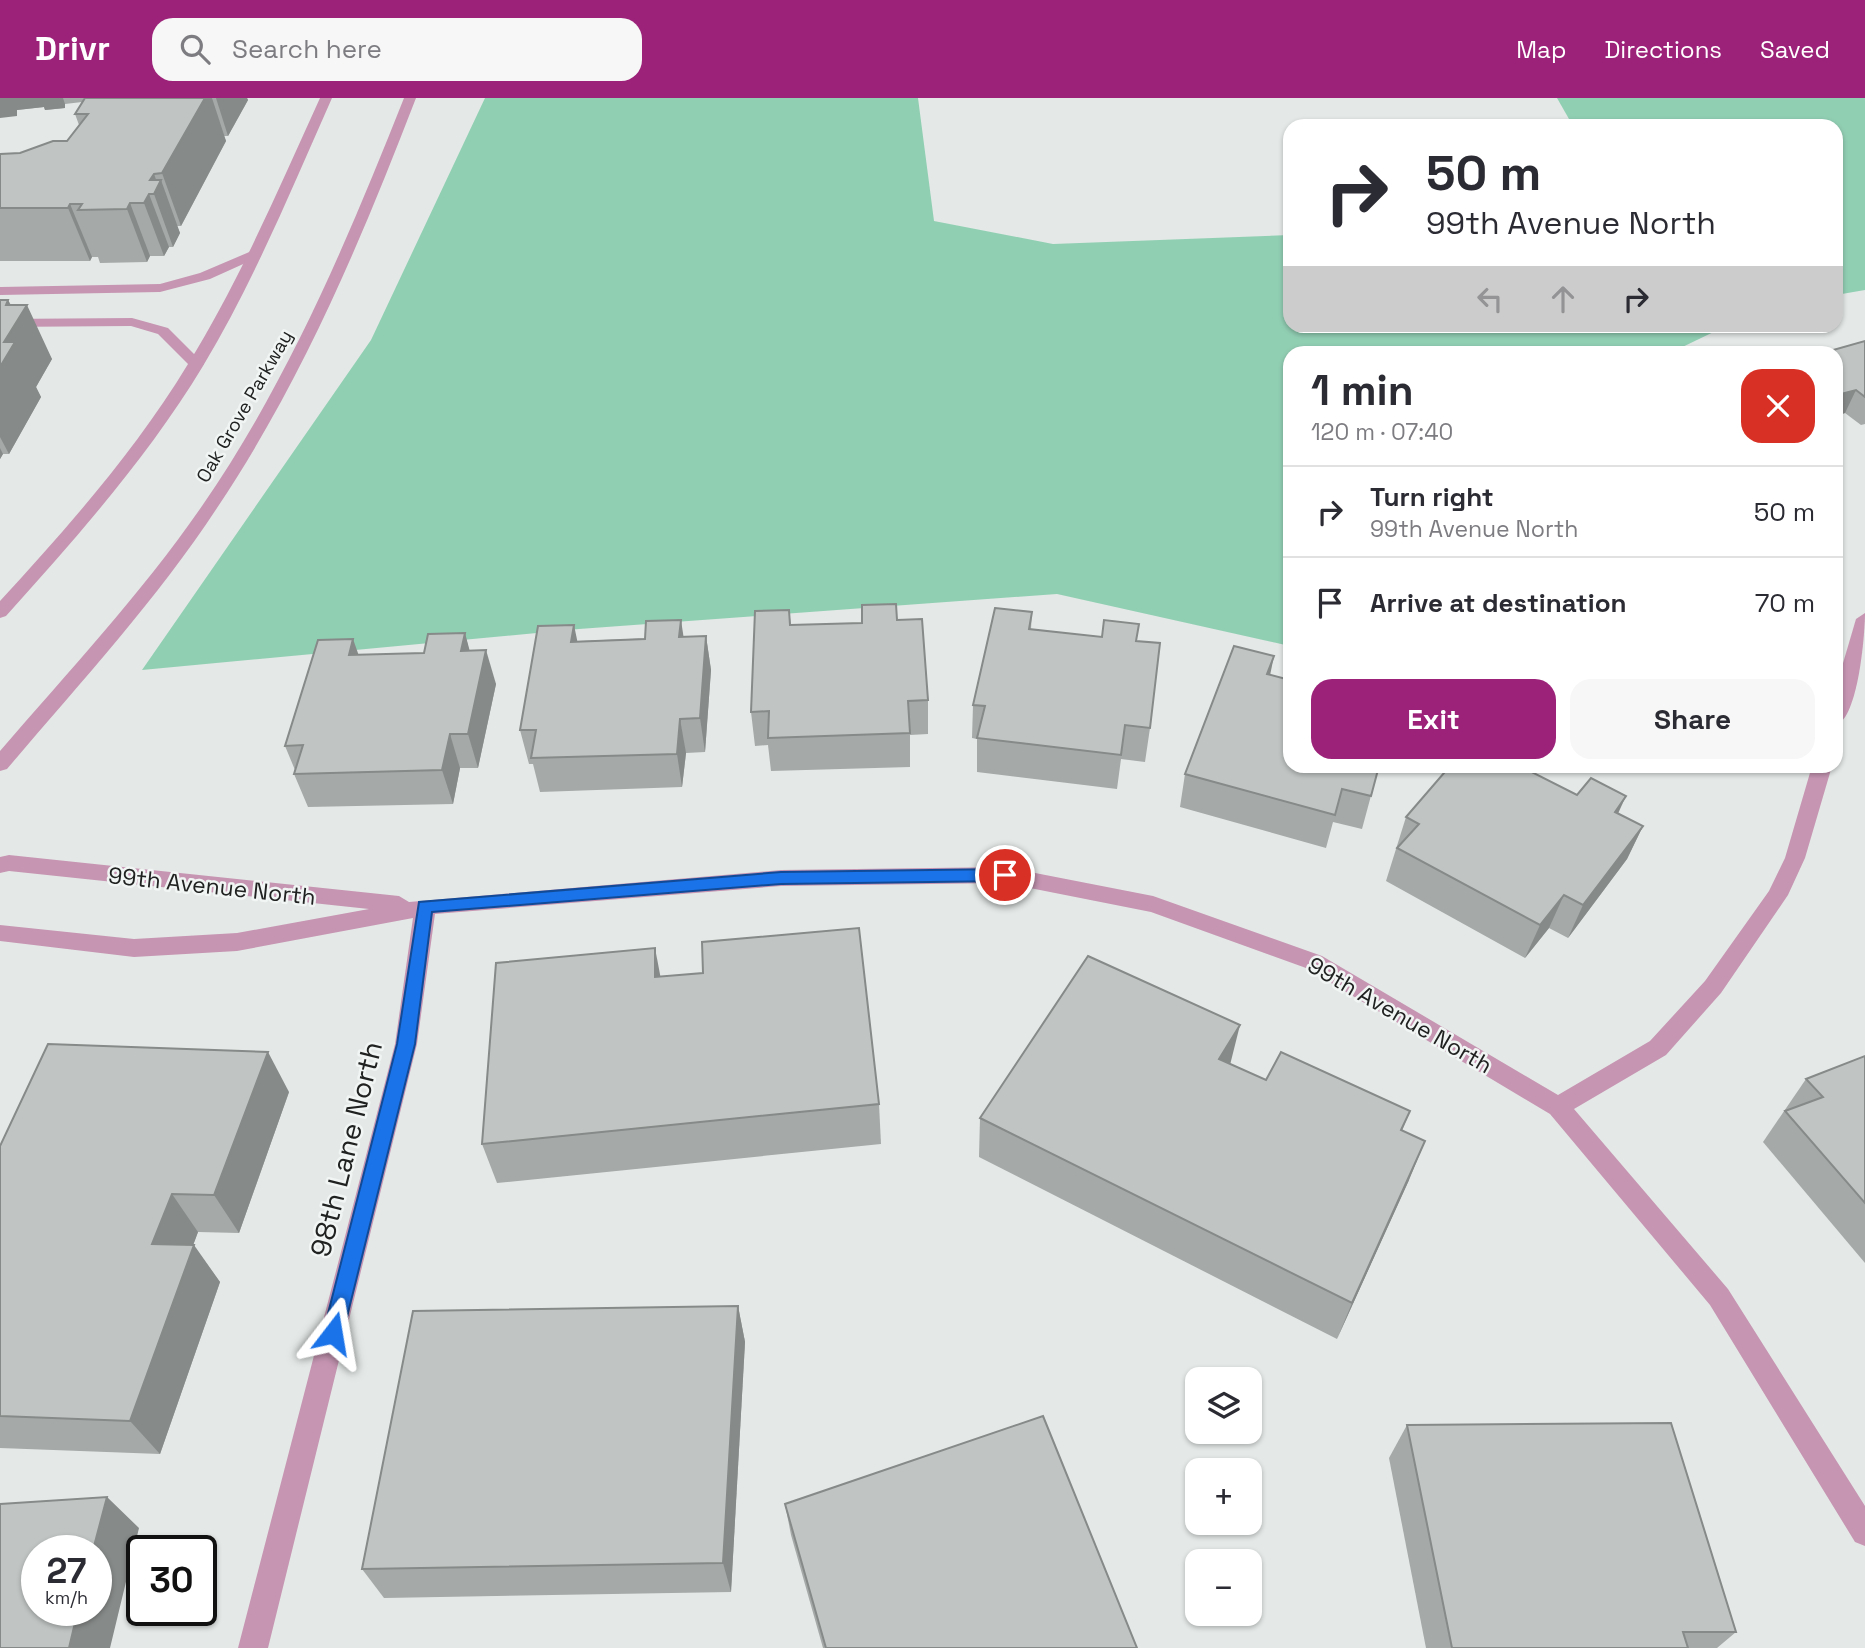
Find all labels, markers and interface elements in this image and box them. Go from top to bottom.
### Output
search box [152,18,642,81]
text: Drivr [35,28,110,70]
icon: search [176,30,214,68]
text: Search here [232,32,382,66]
text: Map [1516,34,1566,65]
text: Directions [1604,34,1722,65]
text: Saved [1760,34,1830,65]
text: 50 m [1426,142,1541,204]
icon: right [1311,147,1402,238]
text: 99th Avenue North [1426,203,1716,243]
icon: left [1471,280,1509,318]
icon: ahead [1544,280,1582,318]
icon: right [1617,280,1655,318]
street label: Oak Grove Parkway [191,325,298,487]
text: 1 min [1311,364,1414,417]
button: close [1741,369,1815,443]
text: 120 m · 07:40 [1311,417,1453,447]
text: Turn right [1370,480,1494,514]
icon: right [1311,493,1349,531]
text: 50 m [1754,495,1815,529]
text: 99th Avenue North [1370,514,1578,544]
icon: arrive [1311,584,1349,622]
text: Arrive at destination [1370,586,1627,620]
text: 70 m [1755,586,1815,620]
button: Exit [1311,679,1556,759]
button: Share [1570,679,1815,759]
pin [975,845,1035,905]
icon: arrive [986,856,1024,894]
street label: 99th Avenue North [107,860,317,912]
street label: 99th Avenue North [1302,950,1498,1080]
street label: 98th Lane North [302,1038,390,1260]
position arrow [296,1296,370,1370]
map controls [1185,1367,1262,1626]
button: layers [1185,1367,1262,1444]
button: + [1185,1458,1262,1535]
speed limit sign: 30 [126,1535,217,1626]
text: 27 [47,1549,86,1593]
button: − [1185,1549,1262,1626]
text: km/h [45,1586,88,1609]

